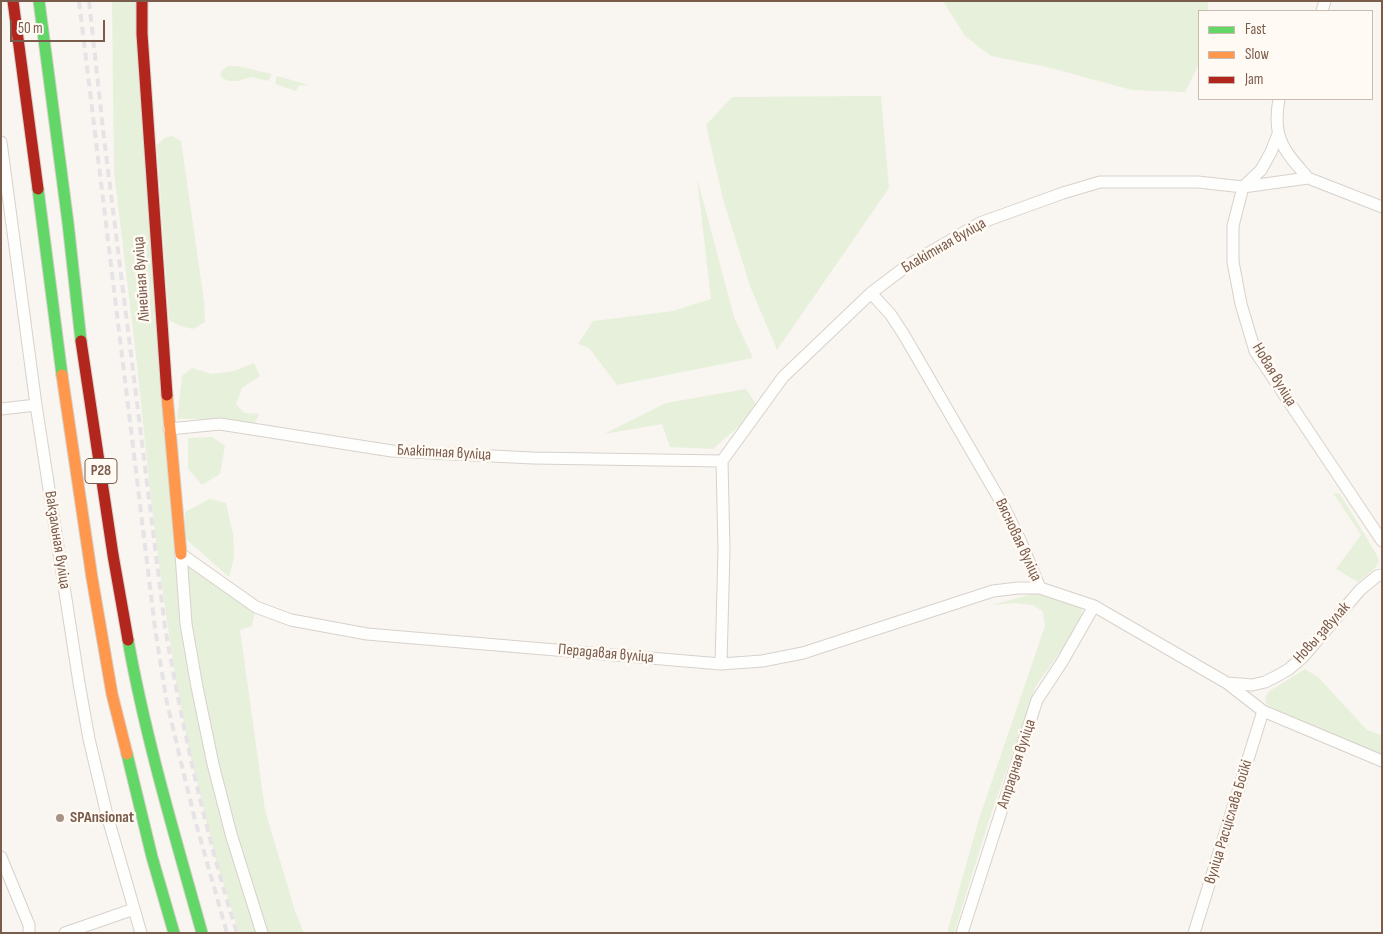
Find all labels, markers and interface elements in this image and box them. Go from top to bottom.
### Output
scale bar [12,10,108,42]
legend [1198,10,1373,100]
text: 50 m [18,19,43,38]
text: Fast [1245,20,1266,39]
text: Slow [1245,45,1269,64]
text: Jam [1245,70,1263,89]
street label: Блакітная вуліца [898,214,990,278]
street label: Лінейная вуліца [129,236,155,322]
street label: Новая вуліца [1248,340,1300,410]
street label: Блакітная вуліца [396,441,492,465]
road number: Р28 [85,458,117,484]
street label: Вакзальная вуліца [40,490,74,590]
street label: Вясновая вуліца [991,496,1045,584]
street label: Новы завулак [1290,598,1354,668]
street label: Перадавая вуліца [557,640,655,668]
street label: Атрадная вуліца [994,717,1040,811]
street label: вуліца Расціслава Бойкі [1201,758,1257,886]
place label: SPAnsionat [70,808,134,828]
marker: SPAnsionat [54,812,66,824]

